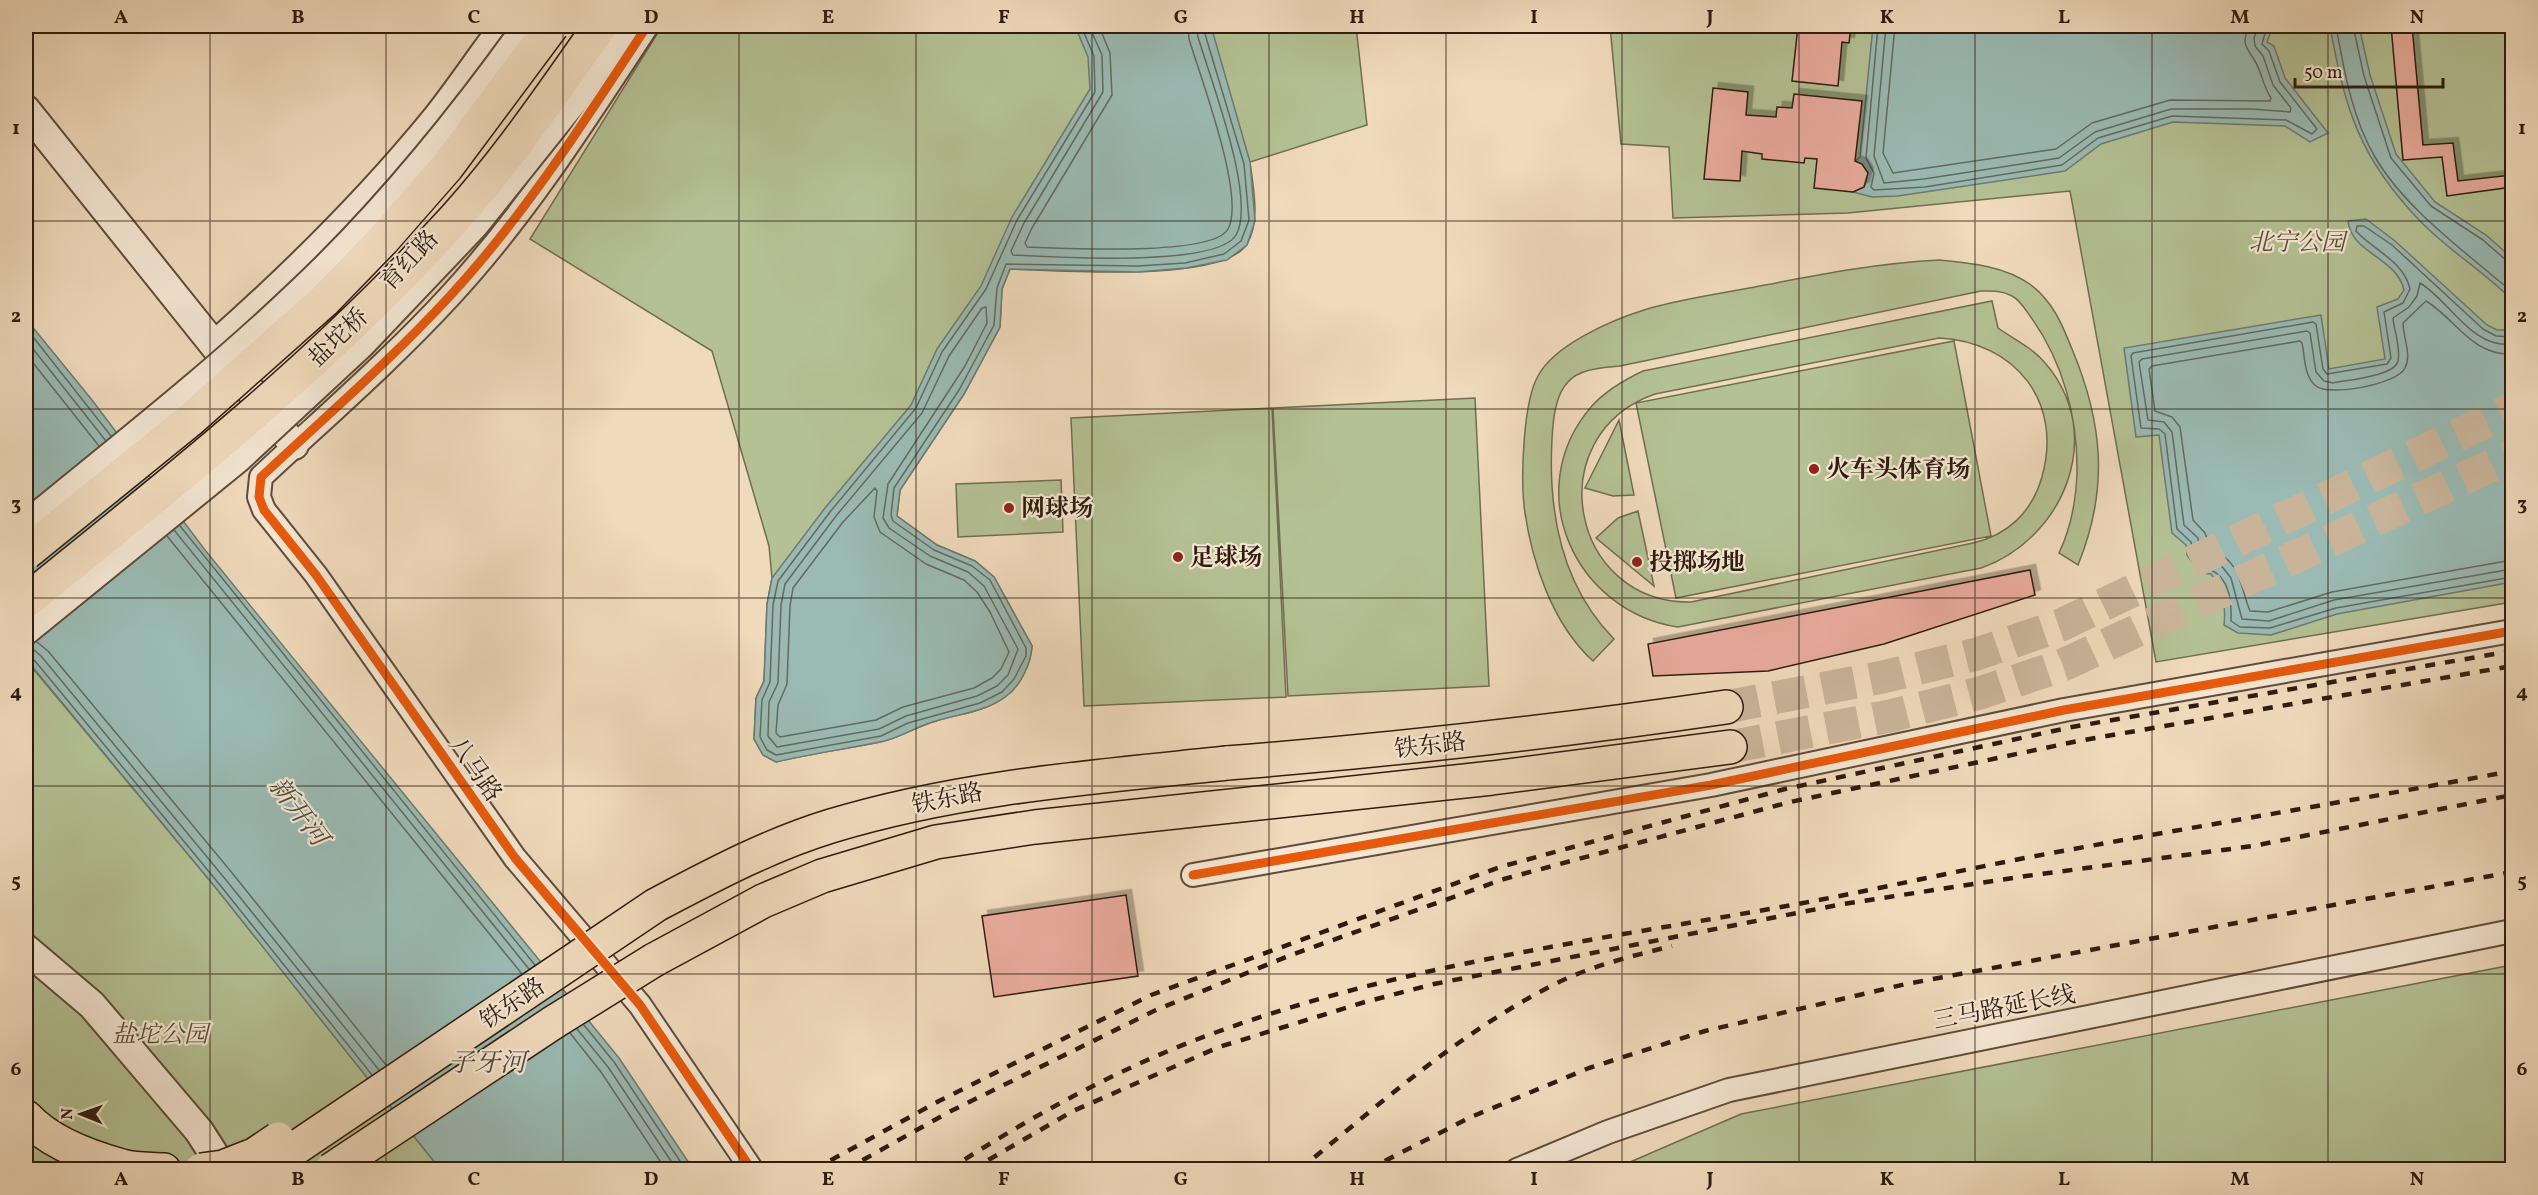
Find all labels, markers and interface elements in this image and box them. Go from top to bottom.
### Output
text: A [114,4,128,32]
text: B [291,4,305,32]
text: C [468,4,481,32]
text: D [644,4,658,32]
text: E [822,4,834,32]
text: F [998,4,1010,32]
text: G [1174,4,1188,32]
text: H [1349,4,1365,32]
text: I [1530,4,1538,32]
text: J [1705,4,1714,32]
text: K [1880,4,1895,32]
text: L [2058,4,2070,32]
text: M [2230,4,2250,32]
text: N [2410,4,2424,32]
scale bar [2295,51,2444,89]
text: 50 m [2304,61,2343,86]
text: 1 [12,115,20,143]
text: 1 [2518,115,2526,143]
street label: 育红路 [373,223,447,299]
park label: 北宁公园 [2249,227,2349,261]
street label: 盐坨桥 [302,301,377,376]
text: 2 [11,303,21,331]
text: 2 [2517,303,2527,331]
place label: 火车头体育场 [1826,454,1970,488]
marker: 火车头体育场 [1807,462,1821,476]
text: 3 [11,491,21,519]
text: 3 [2517,491,2527,519]
place label: 网球场 [1021,493,1093,527]
marker: 网球场 [1002,501,1016,515]
place label: 足球场 [1190,542,1262,576]
place label: 投掷场地 [1649,547,1745,581]
marker: 足球场 [1171,550,1185,564]
marker: 投掷场地 [1630,555,1644,569]
text: 4 [10,679,22,707]
text: 4 [2516,679,2528,707]
street label: 铁东路 [1392,726,1468,768]
street label: 八马路 [440,731,509,809]
water label: 新开河 [260,770,338,857]
street label: 铁东路 [909,776,986,824]
text: 5 [11,868,21,896]
text: 5 [2517,868,2527,896]
street label: 铁东路 [474,970,552,1039]
street label: 三马路延长线 [1930,979,2078,1039]
park label: 盐坨公园 [112,1019,212,1053]
water label: 子牙河 [448,1046,530,1082]
text: 6 [11,1056,22,1084]
text: 6 [2517,1056,2528,1084]
north arrow [51,1084,111,1144]
text: N [57,1107,79,1120]
text: A [114,1166,128,1194]
text: B [291,1166,305,1194]
text: C [468,1166,481,1194]
text: D [644,1166,658,1194]
text: E [822,1166,834,1194]
text: F [998,1166,1010,1194]
text: G [1174,1166,1188,1194]
text: H [1349,1166,1365,1194]
text: I [1530,1166,1538,1194]
text: J [1705,1166,1714,1194]
text: K [1880,1166,1895,1194]
text: L [2058,1166,2070,1194]
text: M [2230,1166,2250,1194]
text: N [2410,1166,2424,1194]

